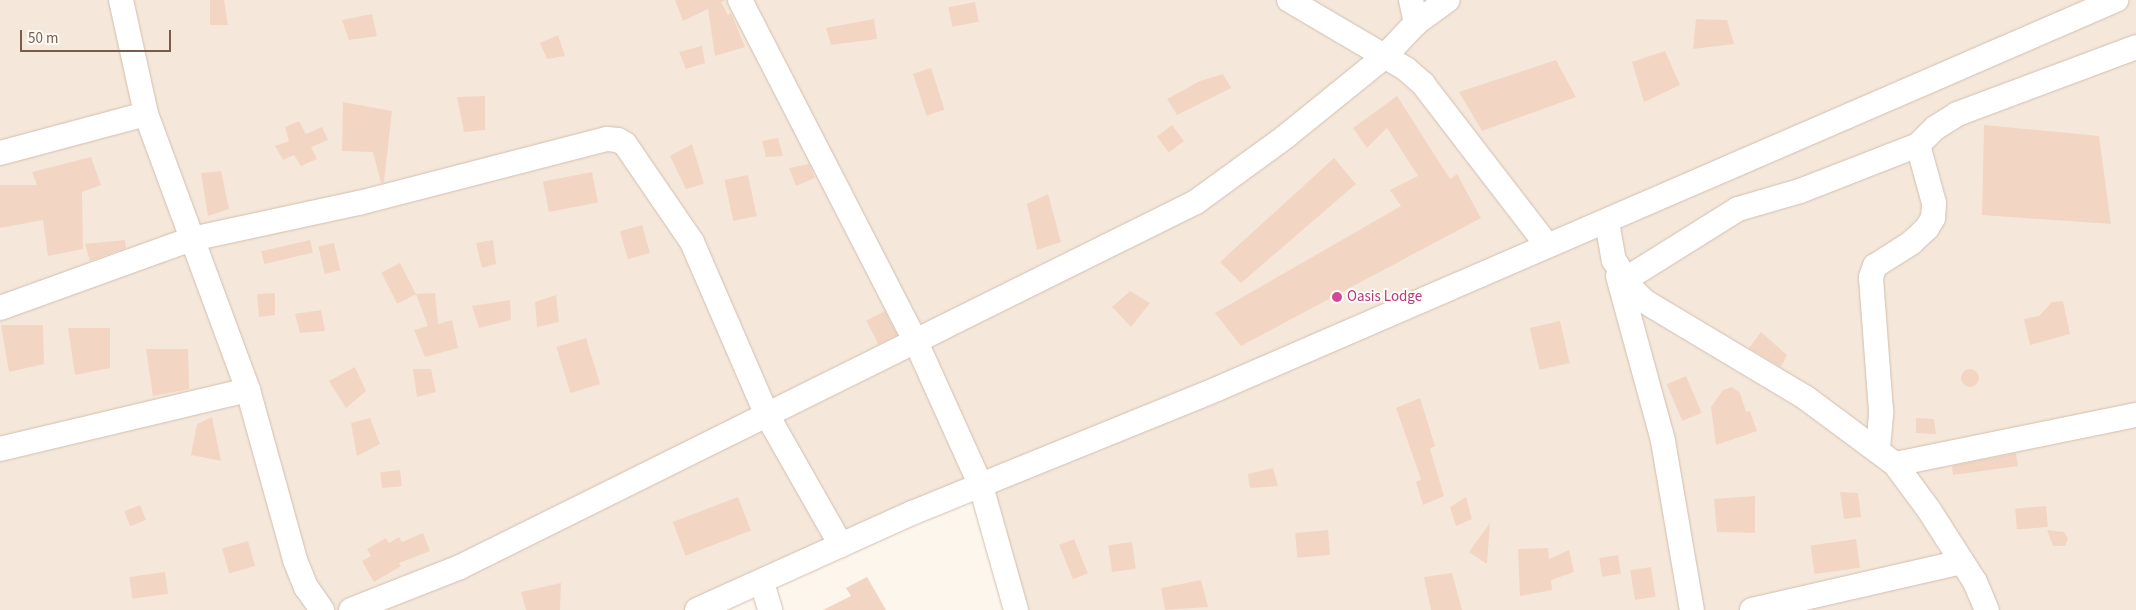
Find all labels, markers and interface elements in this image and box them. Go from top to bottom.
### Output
scale bar [22,20,174,52]
text: 50 m [28,28,58,49]
place label: Oasis Lodge [1347,288,1422,306]
marker: Oasis Lodge [1331,291,1343,303]

